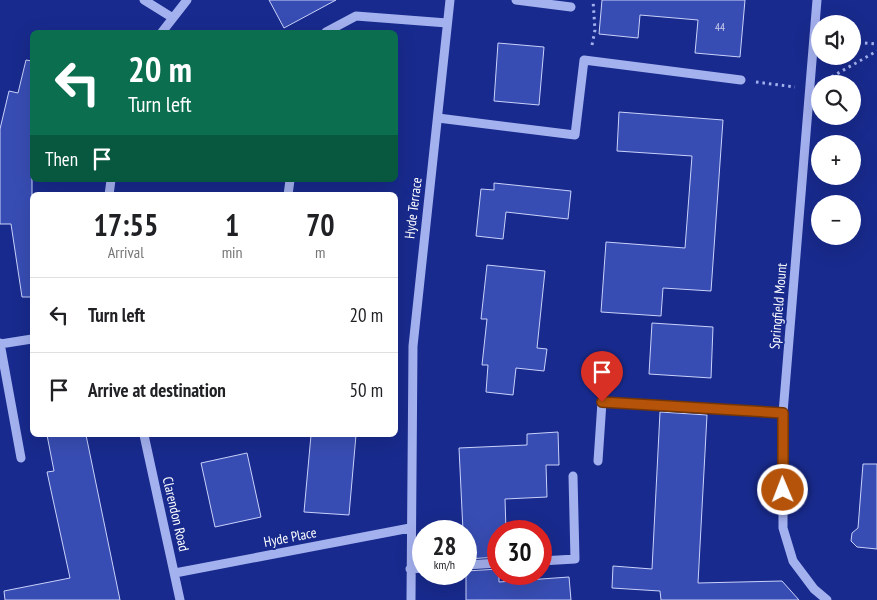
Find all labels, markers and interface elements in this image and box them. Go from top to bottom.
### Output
map controls [811,15,861,245]
button: sound [811,15,861,65]
house number: 44 [715,20,725,34]
text: 20 m [128,46,192,92]
icon: left [45,50,110,115]
button: search [811,75,861,125]
text: Turn left [128,90,192,118]
button: + [811,135,861,185]
icon: arrive [88,145,116,173]
text: Then [45,147,78,171]
street label: Hyde Terrace [400,176,426,240]
button: − [811,195,861,245]
text: 17:55 [93,205,158,244]
text: 1 [225,205,239,244]
text: 70 [306,205,335,244]
text: Arrival [108,242,144,262]
text: min [222,242,243,262]
text: m [315,242,325,262]
street label: Springfield Mount [765,262,791,350]
icon: left [45,301,73,329]
text: Turn left [88,303,145,327]
text: 20 m [350,303,383,327]
pin [581,351,623,402]
icon: arrive [588,358,616,386]
icon: arrive [45,376,73,404]
text: Arrive at destination [88,378,226,402]
text: 50 m [350,378,383,402]
position arrow [756,463,808,515]
street label: Clarendon Road [159,475,193,553]
speed limit sign: 30 [487,520,552,585]
street label: Hyde Place [262,523,318,551]
text: 28 [433,530,456,562]
text: km/h [434,557,455,572]

